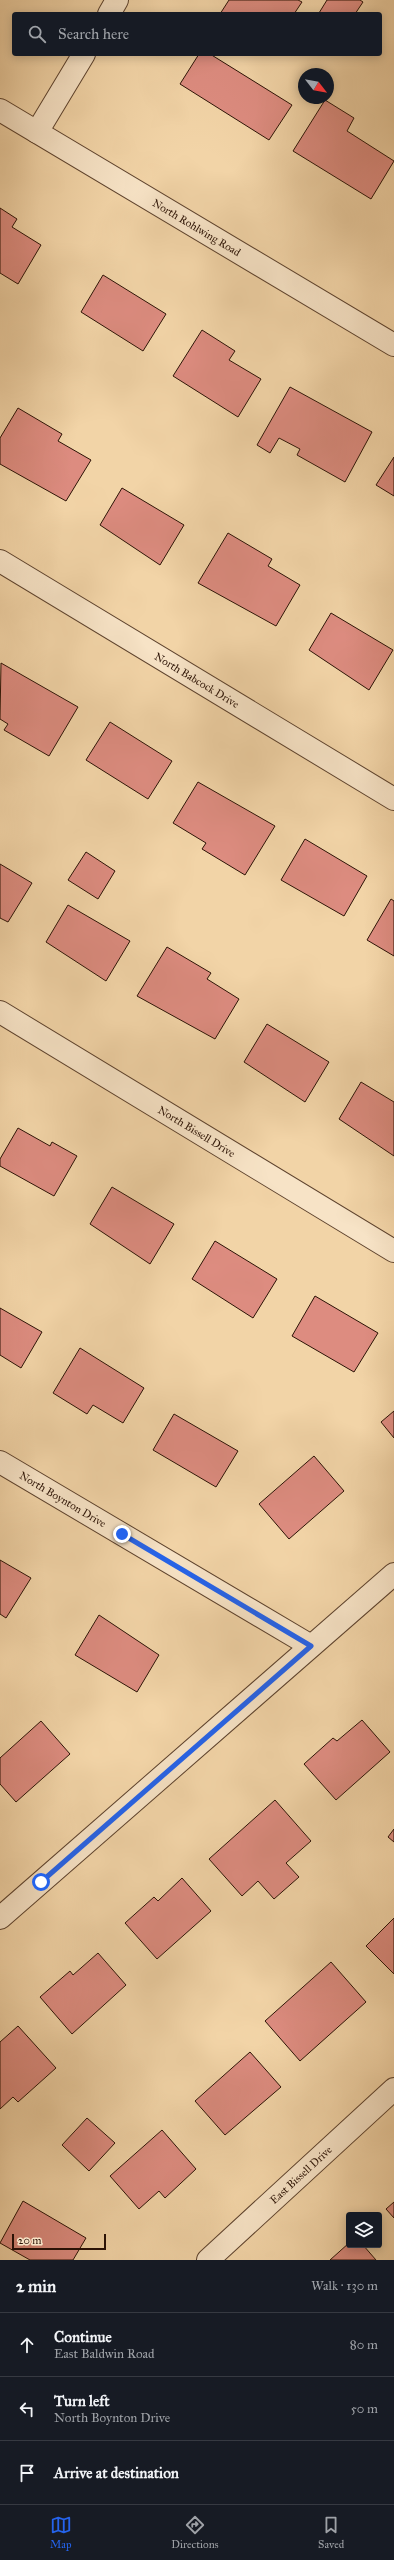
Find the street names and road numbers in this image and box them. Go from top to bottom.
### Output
street label: North Rohlwing Road [150,196,244,259]
street label: North Babcock Drive [152,649,242,711]
street label: North Bissell Drive [156,1103,238,1160]
street label: North Boynton Drive [17,1469,109,1530]
street label: East Bissell Drive [267,2143,335,2206]

